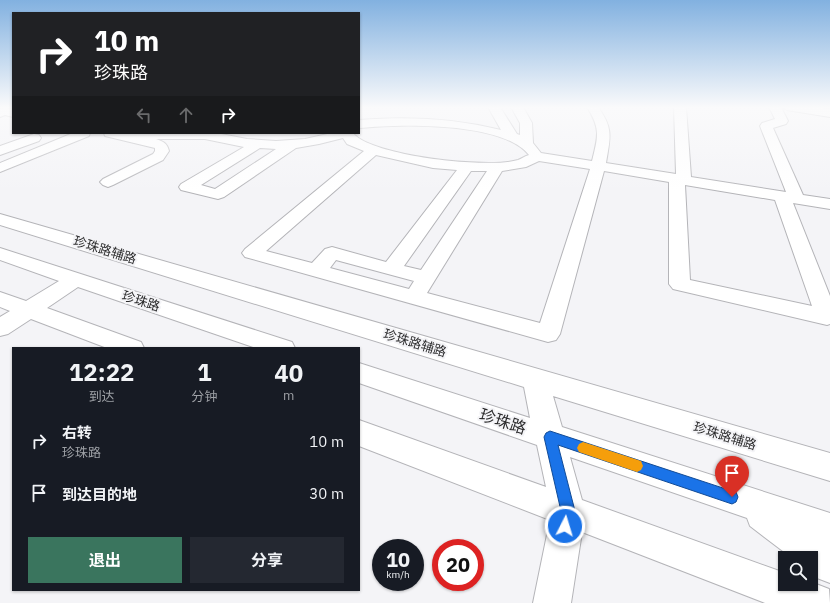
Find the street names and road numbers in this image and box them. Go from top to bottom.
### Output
street label: 珍珠路辅路 [71,232,139,268]
street label: 珍珠路 [120,287,162,315]
street label: 珍珠路辅路 [381,325,449,361]
street label: 珍珠路 [477,404,529,438]
street label: 珍珠路辅路 [691,418,759,454]

